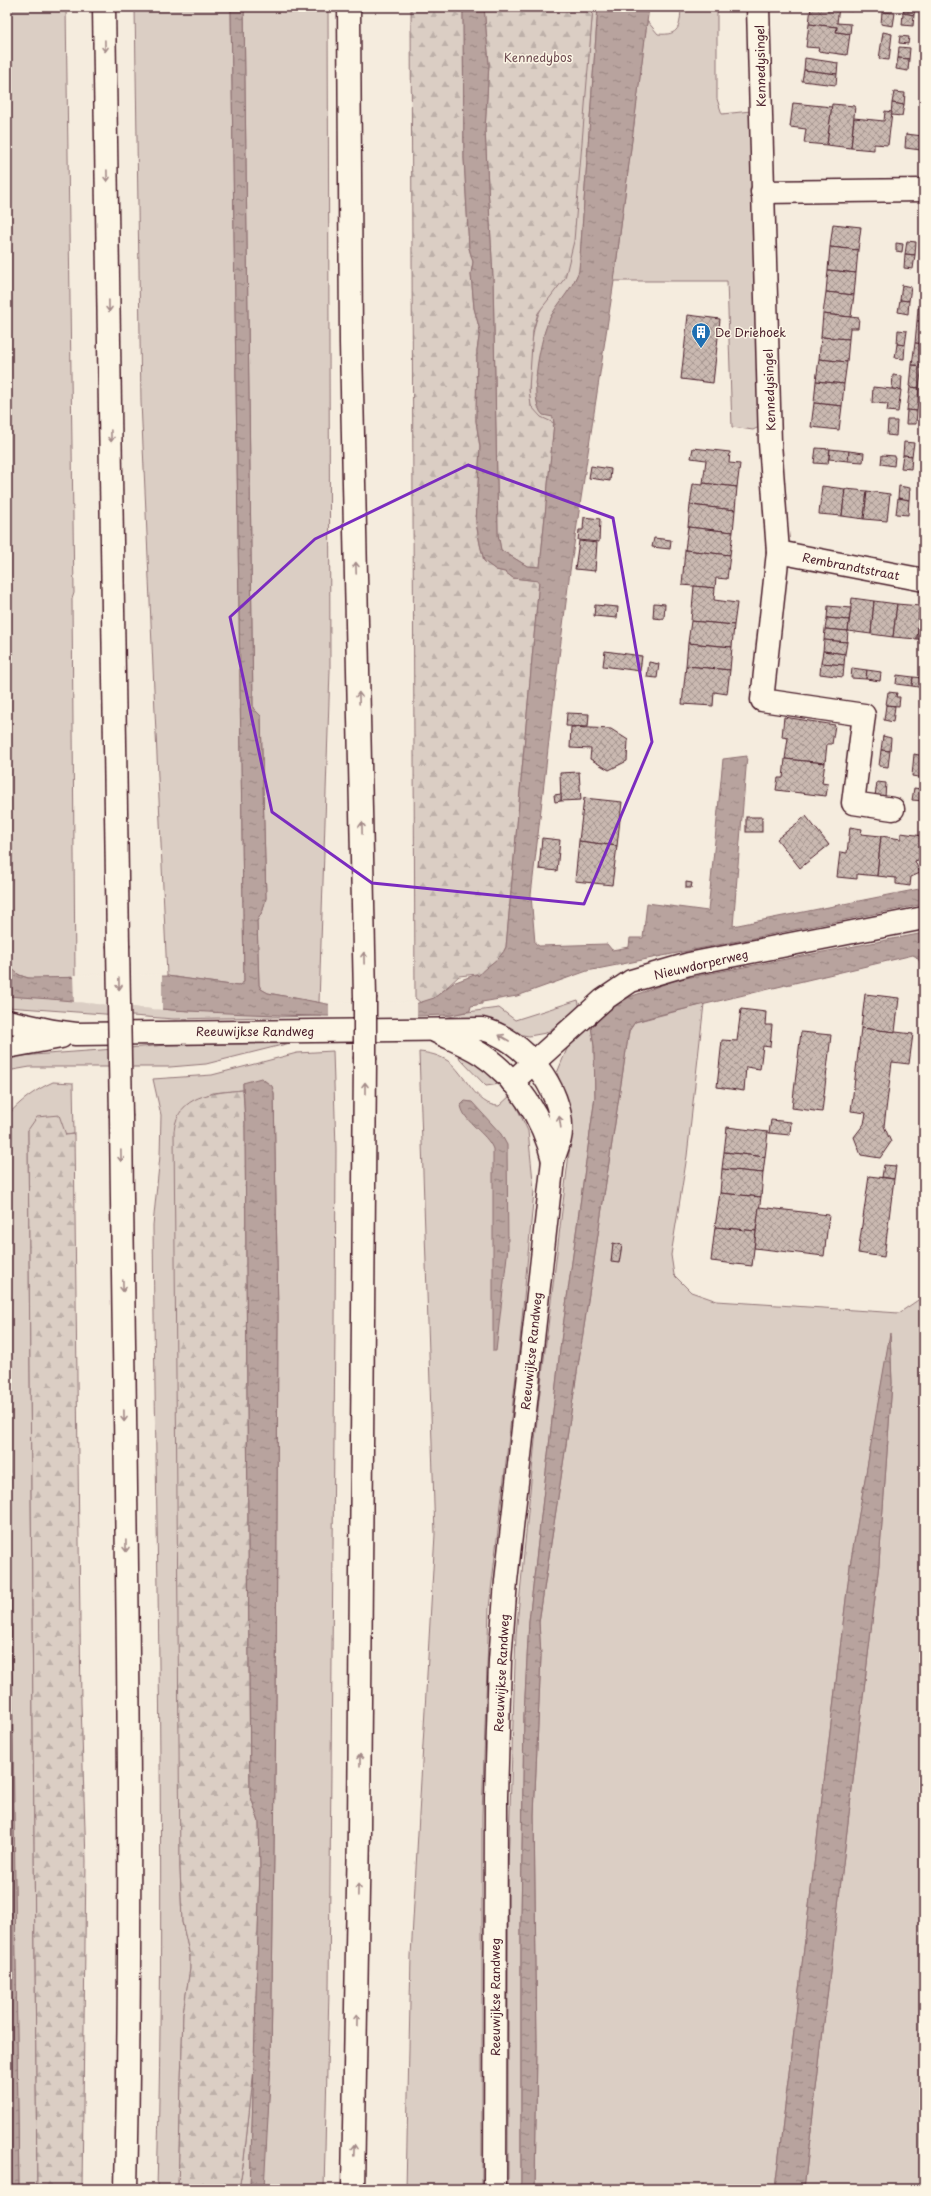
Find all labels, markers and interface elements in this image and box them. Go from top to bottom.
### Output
street label: Kennedysingel [750,25,770,107]
one-way arrow [101,39,109,52]
park label: Kennedybos [504,48,573,66]
one-way arrow [103,169,111,182]
one-way arrow [105,299,113,312]
building icon: De Driehoek [690,321,712,349]
place label: De Driehoek [715,323,786,341]
street label: Kennedysingel [759,349,779,431]
one-way arrow [107,429,115,442]
street label: Rembrandtstraat [801,548,901,584]
one-way arrow [353,562,360,575]
one-way arrow [356,692,363,705]
one-way arrow [358,822,366,835]
street label: Nieuwdorperweg [652,944,750,984]
one-way arrow [360,952,368,965]
one-way arrow [115,977,123,990]
street label: Reeuwijkse Randweg [196,1022,314,1040]
one-way arrow [498,1034,510,1042]
one-way arrow [361,1082,369,1095]
one-way arrow [556,1116,564,1129]
one-way arrow [117,1149,125,1162]
one-way arrow [119,1279,127,1292]
street label: Reeuwijkse Randweg [516,1291,546,1411]
one-way arrow [121,1409,128,1422]
one-way arrow [122,1539,130,1552]
street label: Reeuwijkse Randweg [489,1613,513,1733]
one-way arrow [356,1754,364,1767]
one-way arrow [355,1884,362,1897]
street label: Reeuwijkse Randweg [486,1938,504,2056]
one-way arrow [353,2014,361,2027]
one-way arrow [350,2144,358,2157]

